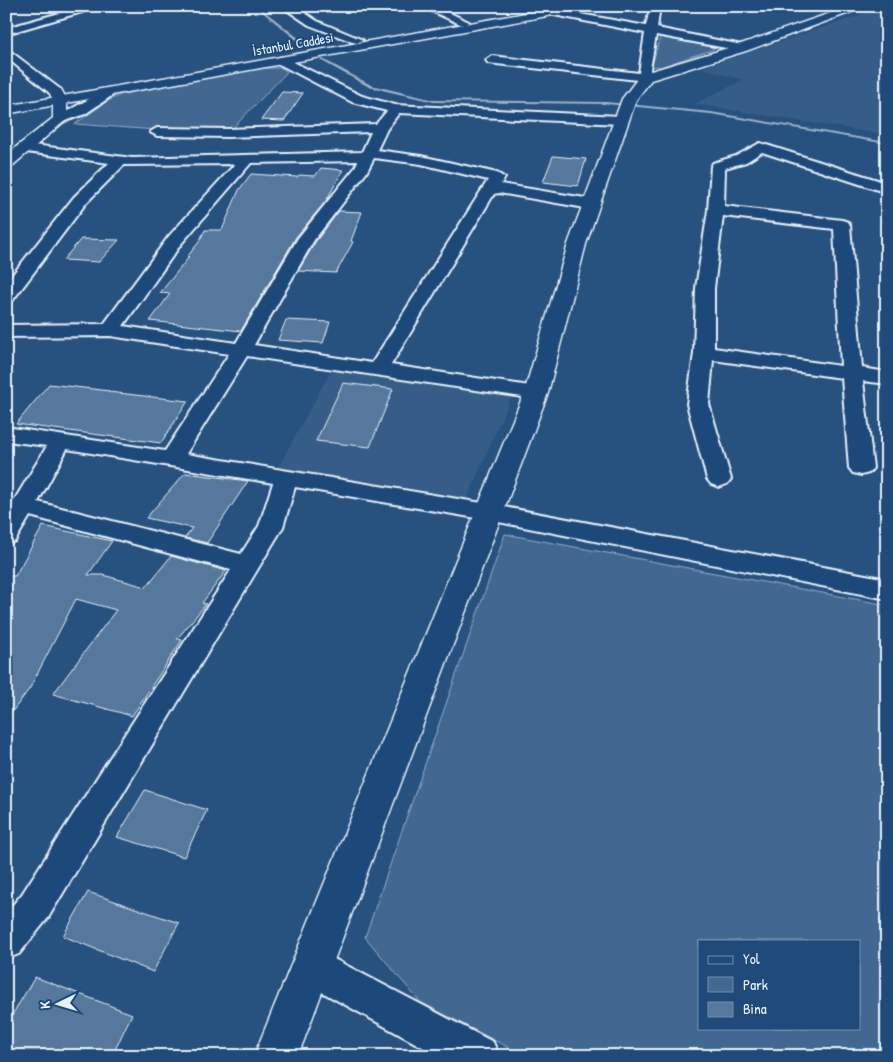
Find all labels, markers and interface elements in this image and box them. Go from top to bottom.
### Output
street label: İstanbul Caddesi [251,27,335,60]
legend [698,940,860,1030]
text: Yol [743,948,760,969]
text: Park [743,974,768,995]
north arrow [32,980,82,1030]
text: Bina [743,998,767,1019]
text: K [35,1000,54,1010]

